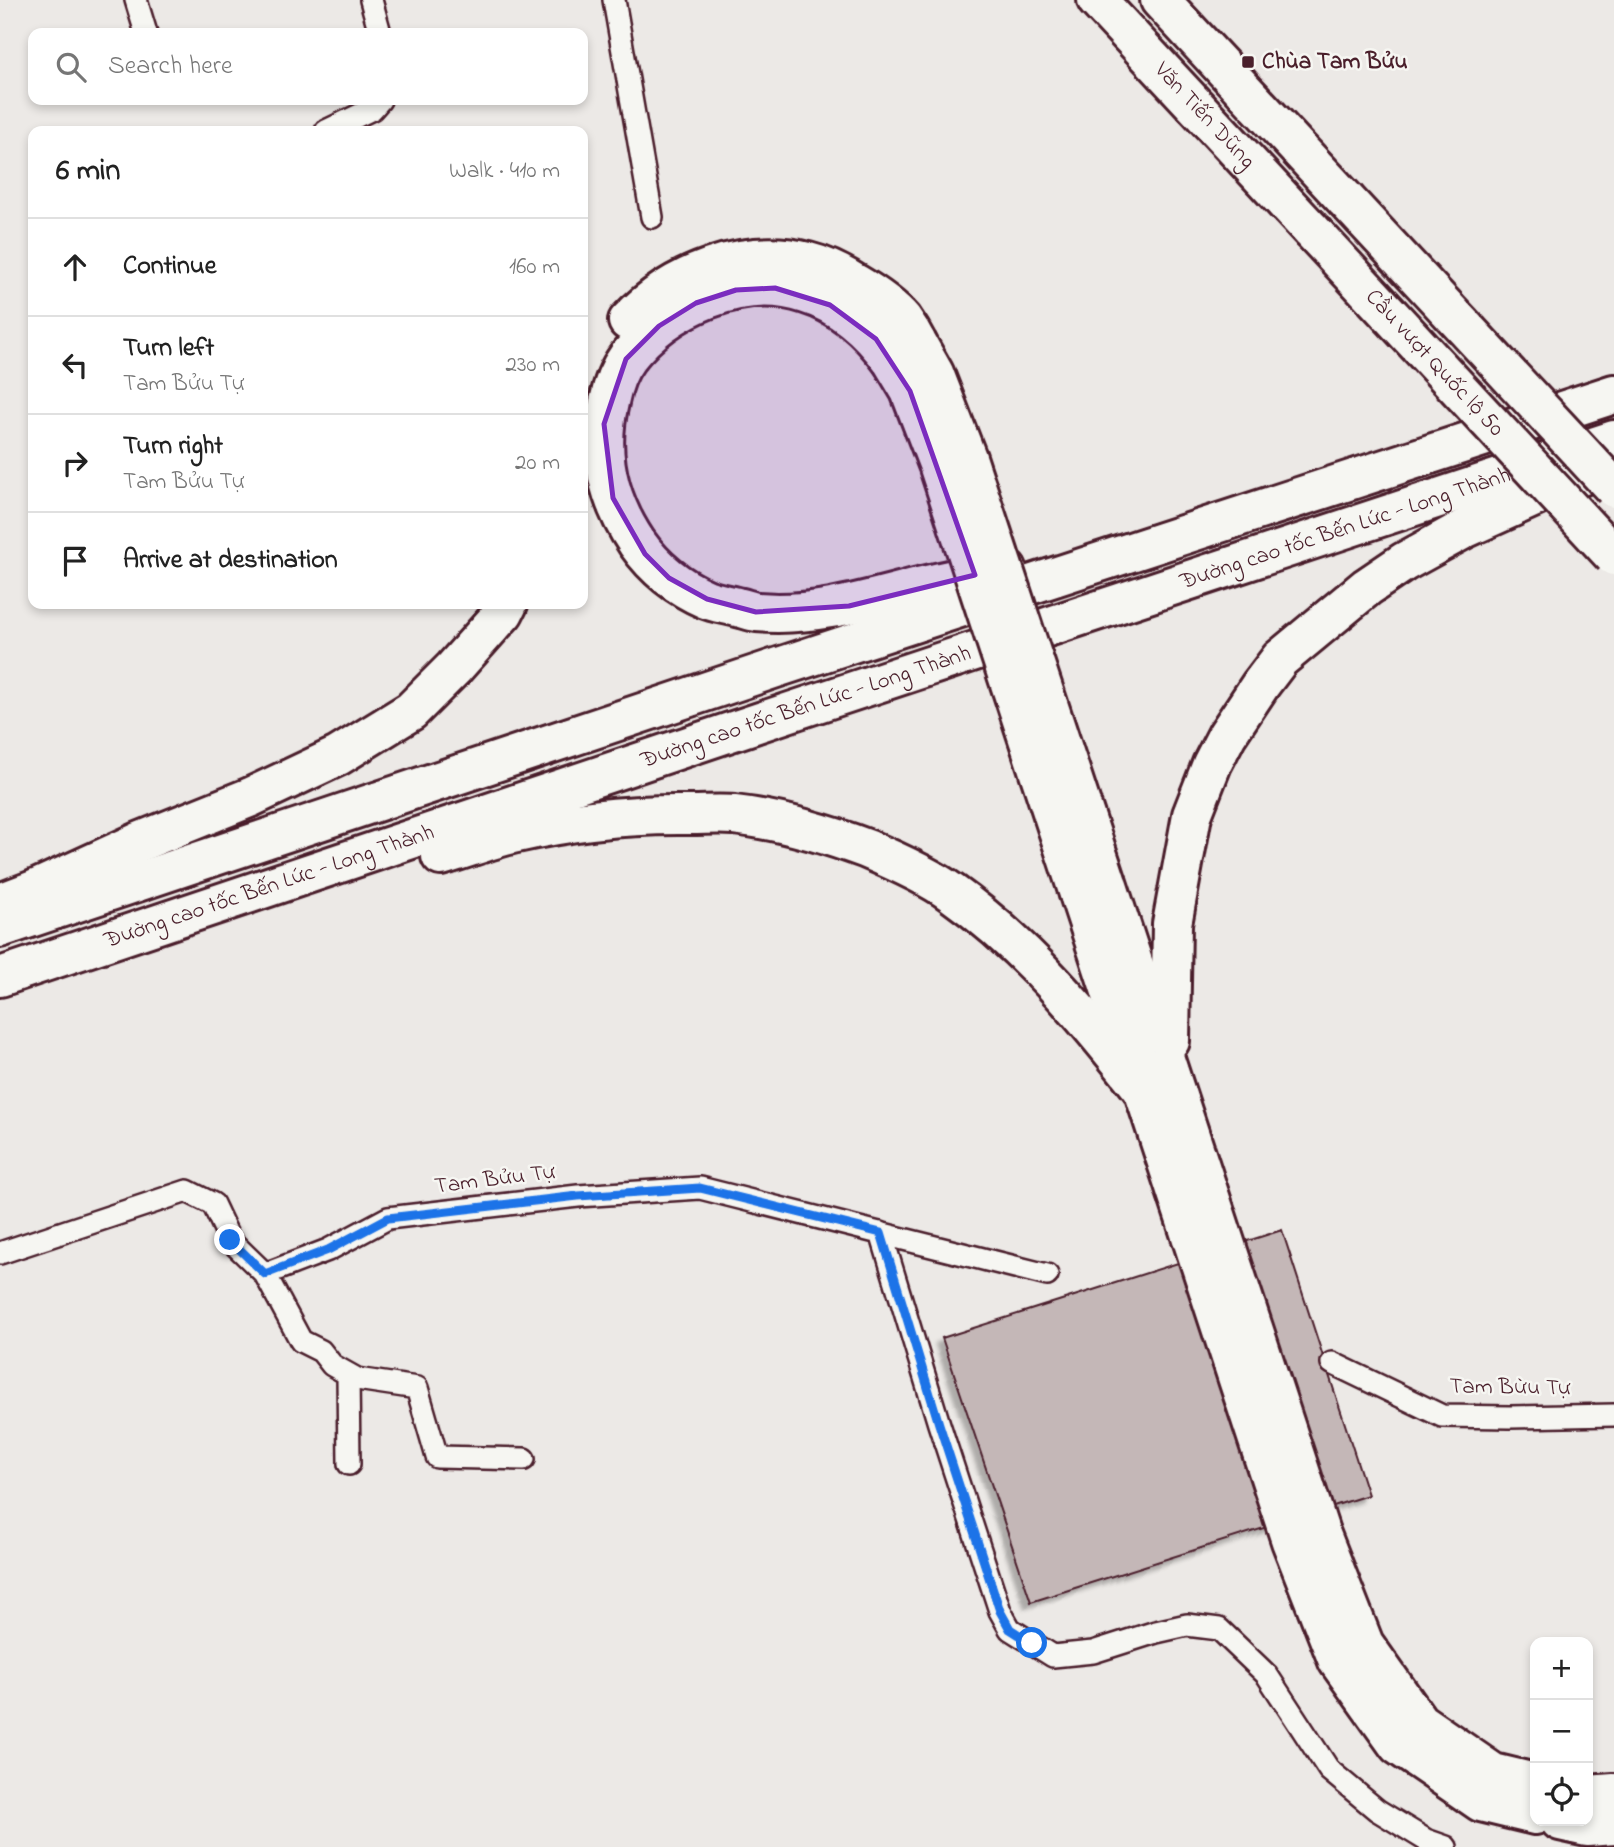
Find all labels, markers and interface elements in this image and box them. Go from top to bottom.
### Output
search box [28,28,588,105]
place label: Chùa Tam Bửu [1262,46,1408,79]
icon: search [52,48,90,86]
text: Search here [108,48,233,86]
street label: Văn Tiến Dũng [1146,54,1263,177]
marker: Chùa Tam Bửu [1240,54,1256,70]
text: 6 min [56,150,120,194]
text: Walk · 410 m [449,155,560,188]
icon: ahead [56,248,94,286]
text: Continue [123,248,216,286]
text: 160 m [509,251,560,284]
street label: Cầu vượt Quốc lộ 50 [1357,282,1512,444]
text: Turn left [123,330,214,368]
icon: left [56,346,94,384]
text: 230 m [506,349,560,382]
text: Tam Bửu Tự [123,368,245,401]
text: Turn right [123,428,223,466]
icon: right [56,444,94,482]
text: 20 m [515,447,560,480]
street label: Đường cao tốc Bến Lức - Long Thành [1175,459,1515,599]
text: Tam Bửu Tự [123,466,245,499]
icon: arrive [56,542,94,580]
text: Arrive at destination [123,542,338,580]
street label: Đường cao tốc Bến Lức - Long Thành [636,637,975,778]
street label: Đường cao tốc Bến Lức - Long Thành [99,816,439,958]
street label: Tam Bửu Tự [433,1156,557,1204]
route end [214,1224,245,1255]
street label: Tam Bừu Tự [1449,1370,1571,1406]
route start [1016,1627,1047,1658]
map controls [1530,1637,1593,1826]
button: + [1530,1637,1593,1700]
button: − [1530,1700,1593,1763]
button: locate [1530,1763,1593,1826]

